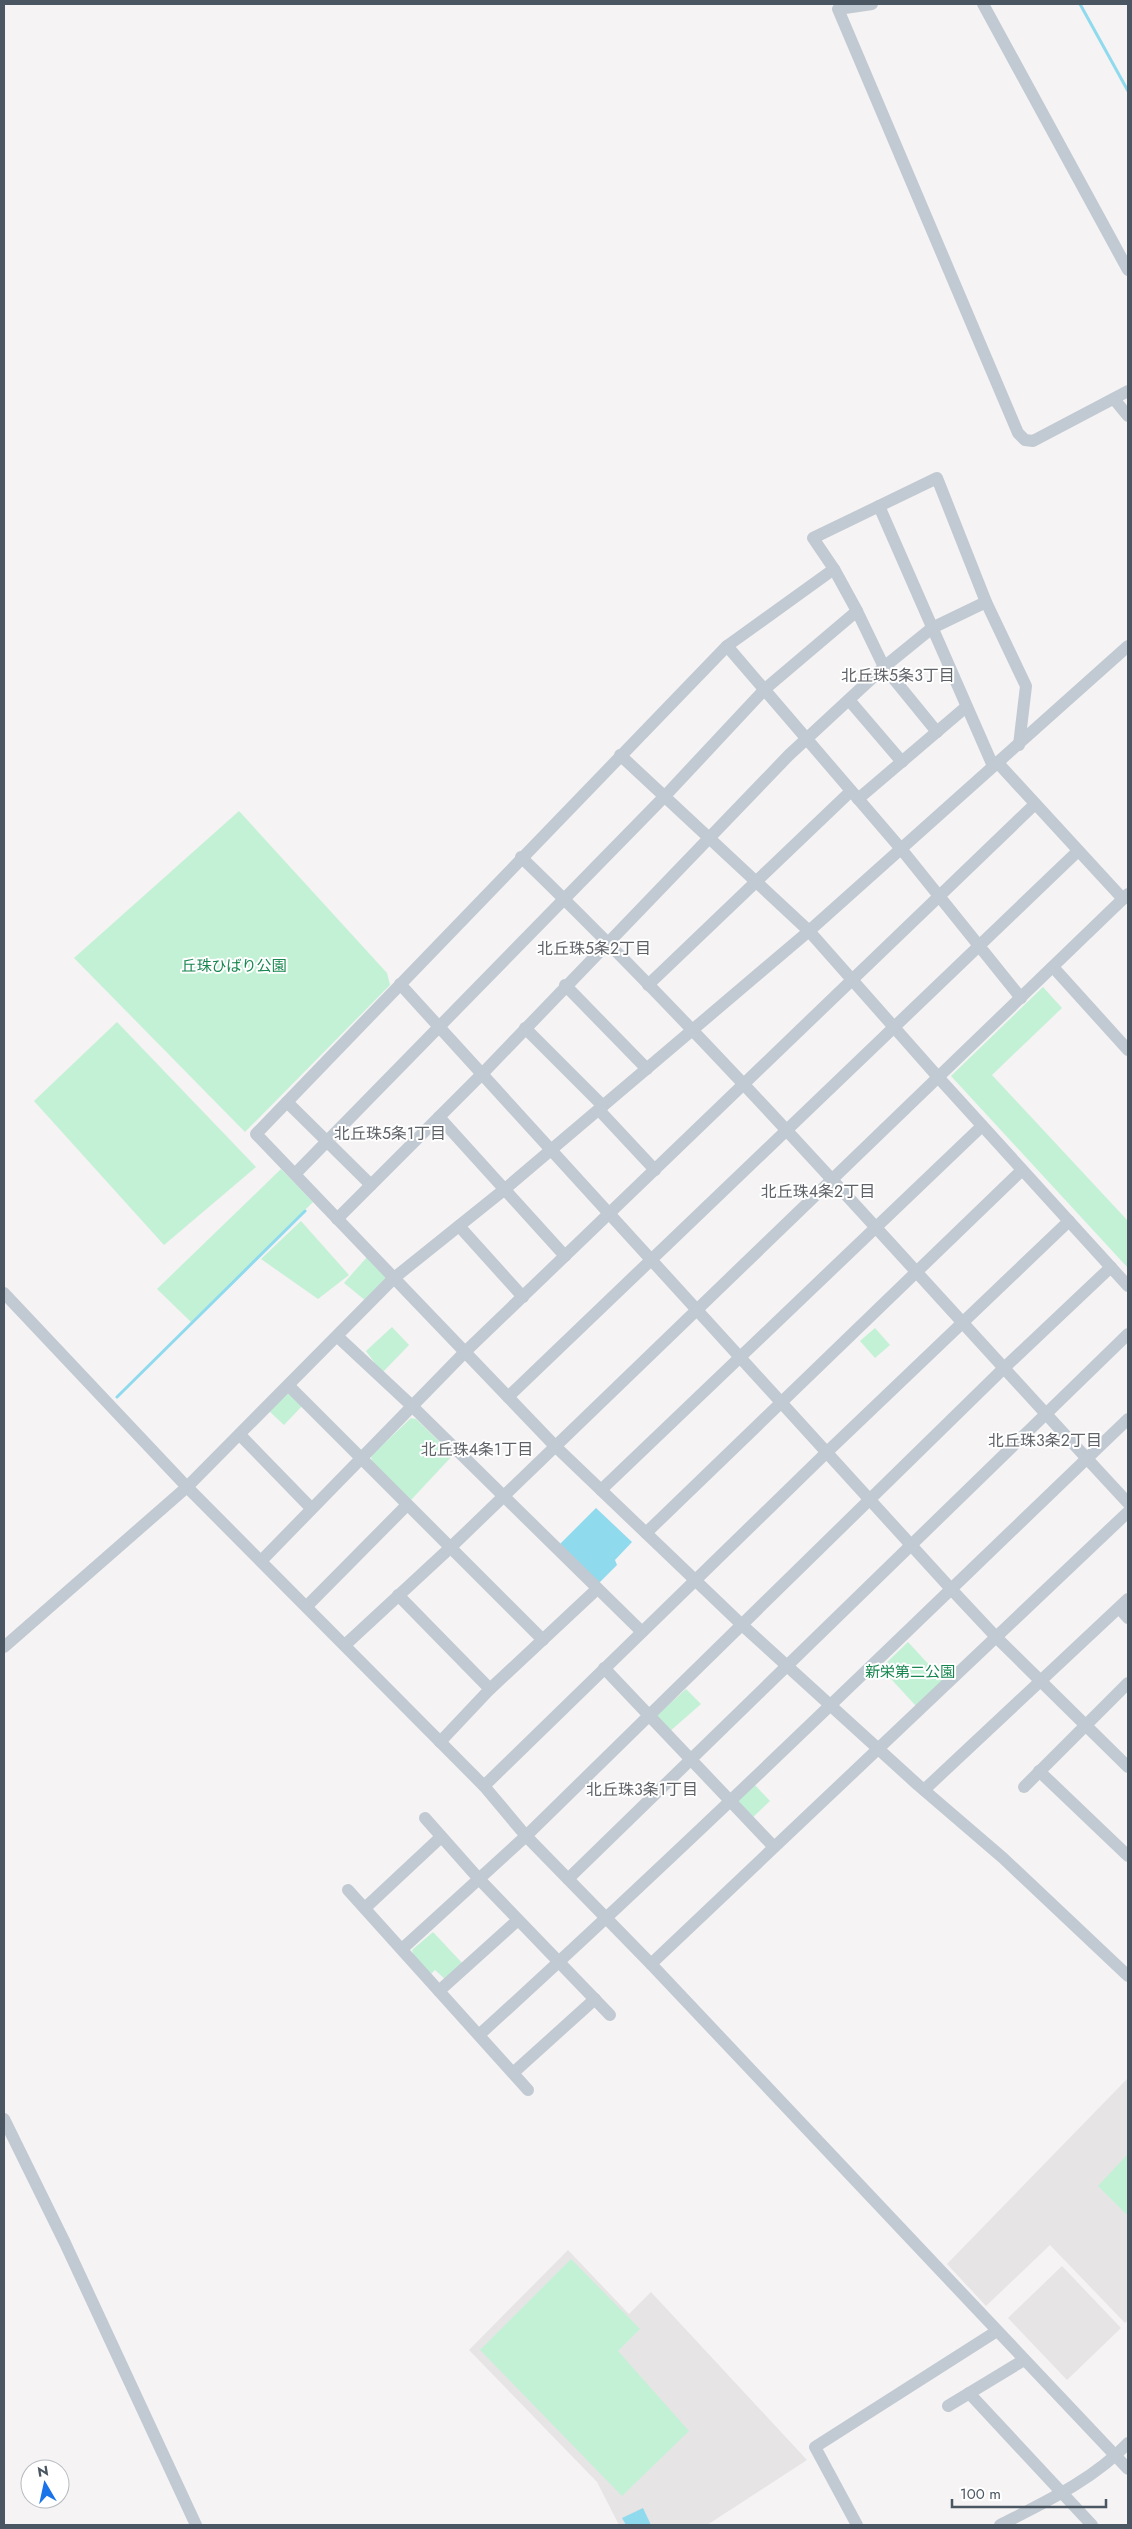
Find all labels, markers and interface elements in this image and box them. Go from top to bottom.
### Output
district label: 北丘珠5条3丁目 [841,664,955,687]
district label: 北丘珠5条2丁目 [537,937,651,960]
park label: 丘珠ひばり公園 [181,955,287,977]
district label: 北丘珠5条1丁目 [334,1122,446,1145]
district label: 北丘珠4条2丁目 [761,1180,875,1203]
district label: 北丘珠3条2丁目 [988,1429,1102,1452]
district label: 北丘珠4条1丁目 [421,1438,533,1461]
park label: 新栄第二公園 [865,1661,955,1683]
district label: 北丘珠3条1丁目 [586,1778,698,1801]
north arrow [20,2459,70,2509]
text: N [36,2460,50,2482]
scale bar [952,2476,1106,2508]
text: 100 m [960,2483,1001,2505]

